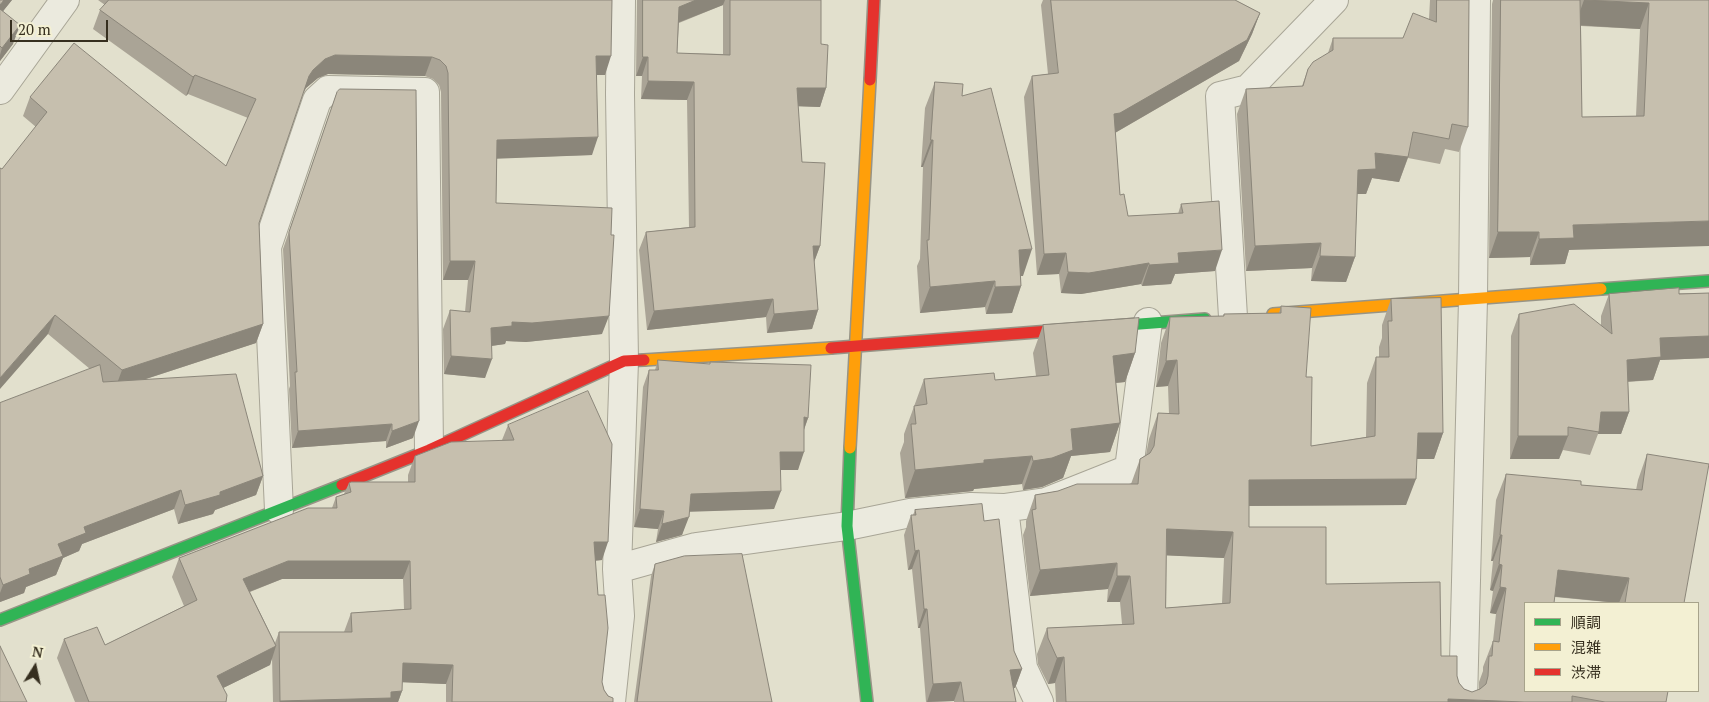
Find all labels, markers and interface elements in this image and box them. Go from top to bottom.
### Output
scale bar [12,10,110,42]
text: 20 m [18,19,51,39]
legend [1524,602,1699,692]
text: 順調 [1571,612,1601,632]
text: 混雑 [1571,637,1601,657]
text: N [31,641,45,662]
north arrow [10,642,60,692]
text: 渋滞 [1571,662,1601,682]

